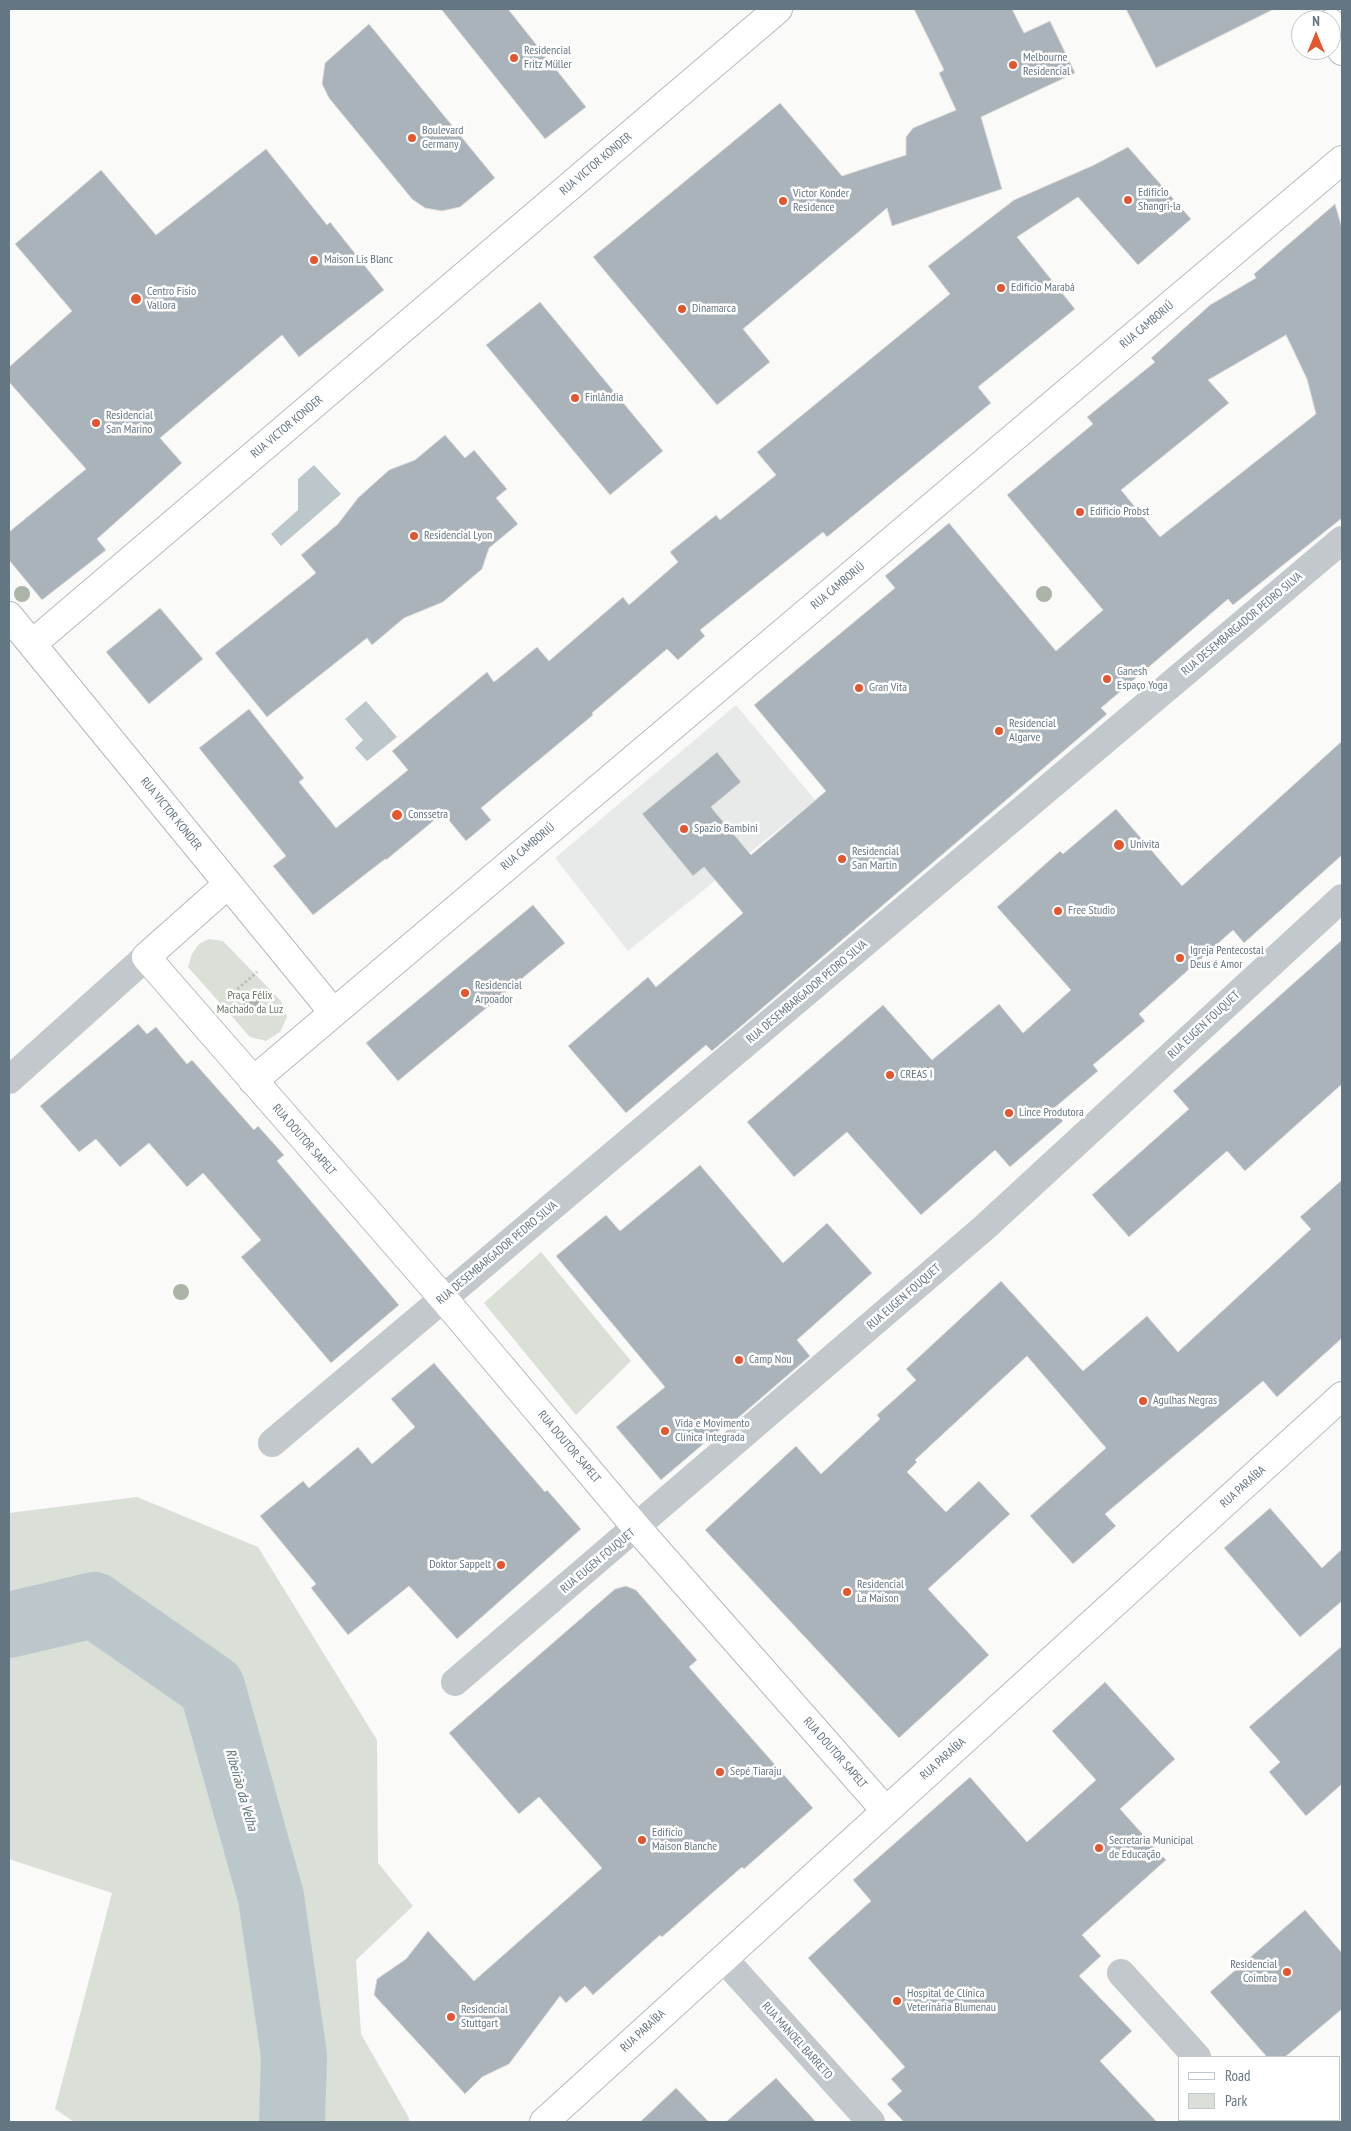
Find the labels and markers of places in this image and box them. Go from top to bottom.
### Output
place label: Residencial Fritz Müller [524,44,572,72]
place label: Melbourne Residencial [1023,51,1070,79]
marker: Residencial Fritz Müller [508,52,520,64]
marker: Melbourne Residencial [1007,59,1019,71]
place label: Boulevard Germany [422,124,464,152]
marker: Boulevard Germany [406,132,418,144]
place label: Edifício Shangri-la [1138,186,1181,214]
place label: Victor Konder Residence [793,187,849,215]
marker: Edifício Shangri-la [1122,194,1134,206]
marker: Victor Konder Residence [777,195,789,207]
place label: Maison Lis Blanc [324,253,393,267]
marker: Maison Lis Blanc [308,254,320,266]
place label: Edifício Marabá [1011,281,1075,295]
marker: Edifício Marabá [995,282,1007,294]
place label: Centro Fisio Vallora [147,285,196,313]
marker: Centro Fisio Vallora [129,292,143,306]
place label: Dinamarca [692,302,736,316]
marker: Dinamarca [676,303,688,315]
place label: Finlândia [585,391,623,405]
marker: Finlândia [569,392,581,404]
place label: Residencial San Marino [106,409,153,437]
marker: Residencial San Marino [90,417,102,429]
place label: Edifício Probst [1090,505,1149,519]
marker: Edifício Probst [1074,506,1086,518]
place label: Residencial Lyon [424,529,492,543]
marker: Residencial Lyon [408,530,420,542]
place label: Ganesh Espaço Yoga [1117,665,1168,693]
marker: Ganesh Espaço Yoga [1101,673,1113,685]
place label: Gran Vita [869,681,907,695]
marker: Gran Vita [853,682,865,694]
place label: Residencial Algarve [1009,717,1056,745]
marker: Residencial Algarve [993,725,1005,737]
marker: Conssetra [390,808,404,822]
place label: Conssetra [408,808,448,822]
place label: Spazio Bambini [694,822,758,836]
marker: Spazio Bambini [678,823,690,835]
marker: Univita [1112,838,1126,852]
place label: Univita [1130,838,1159,852]
place label: Residencial San Martin [852,845,899,873]
marker: Residencial San Martin [836,853,848,865]
place label: Free Studio [1068,904,1115,918]
marker: Free Studio [1052,905,1064,917]
place label: Igreja Pentecostal Deus é Amor [1190,944,1264,972]
marker: Igreja Pentecostal Deus é Amor [1174,952,1186,964]
place label: Residencial Arpoador [475,979,522,1007]
marker: Residencial Arpoador [459,987,471,999]
place label: CREAS I [900,1068,933,1082]
marker: CREAS I [884,1069,896,1081]
place label: Lince Produtora [1019,1106,1084,1120]
marker: Lince Produtora [1003,1107,1015,1119]
place label: Camp Nou [749,1353,792,1367]
marker: Camp Nou [733,1354,745,1366]
place label: Agulhas Negras [1153,1394,1217,1408]
marker: Agulhas Negras [1137,1395,1149,1407]
place label: Vida e Movimento Clínica Integrada [675,1417,750,1445]
marker: Vida e Movimento Clínica Integrada [659,1425,671,1437]
place label: Doktor Sappelt [429,1558,491,1572]
marker: Doktor Sappelt [495,1559,507,1571]
place label: Residencial La Maison [857,1578,904,1606]
marker: Residencial La Maison [841,1586,853,1598]
place label: Sepé Tiaraju [730,1765,781,1779]
marker: Sepé Tiaraju [714,1766,726,1778]
place label: Edifício Maison Blanche [652,1826,717,1854]
marker: Edifício Maison Blanche [636,1834,648,1846]
place label: Secretaria Municipal de Educação [1109,1834,1193,1862]
marker: Secretaria Municipal de Educação [1093,1842,1105,1854]
place label: Residencial Coimbra [1230,1958,1277,1986]
marker: Residencial Coimbra [1281,1966,1293,1978]
place label: Hospital de Clínica Veterinária Blumenau [907,1987,996,2015]
marker: Hospital de Clínica Veterinária Blumenau [891,1995,903,2007]
place label: Residencial Stuttgart [461,2003,508,2031]
marker: Residencial Stuttgart [445,2011,457,2023]

